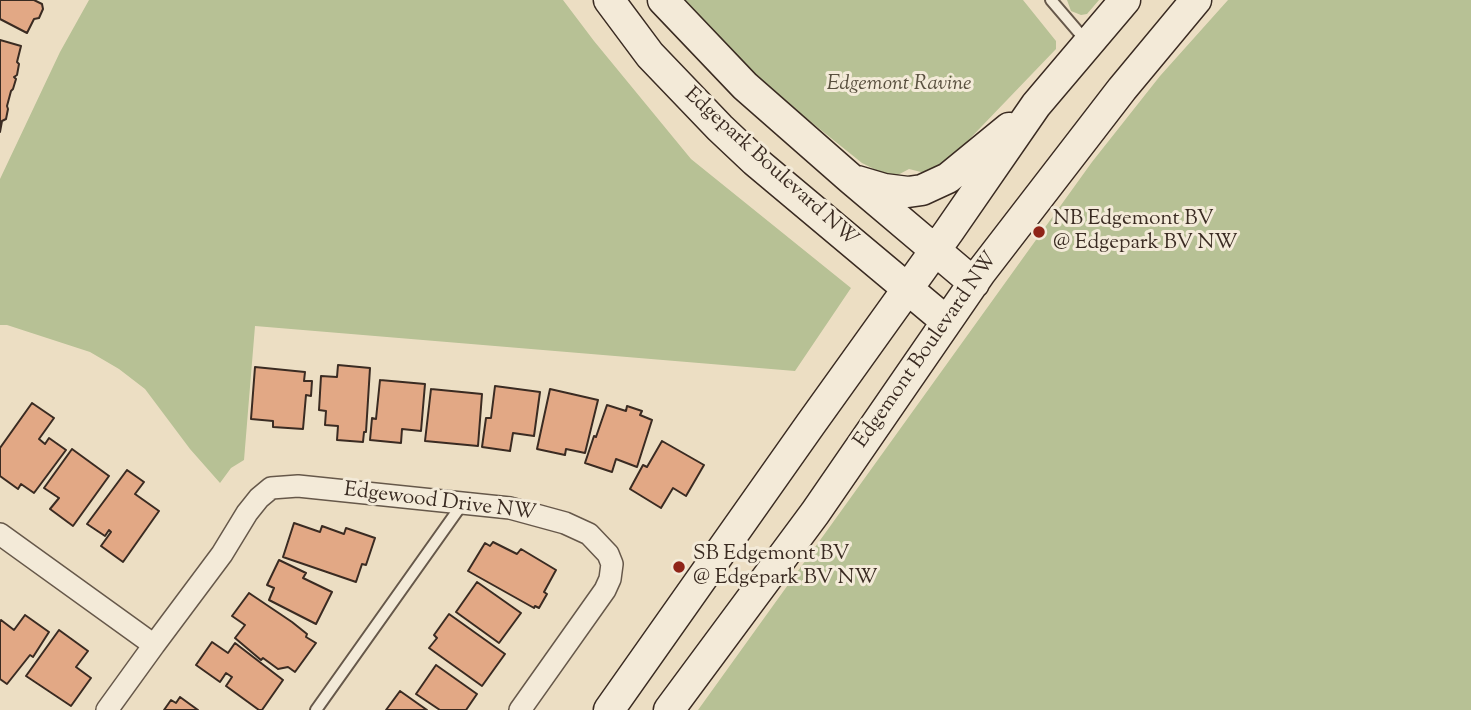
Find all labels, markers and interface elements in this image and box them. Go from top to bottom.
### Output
park label: Edgemont Ravine [826,72,972,98]
street label: Edgepark Boulevard NW [678,83,862,253]
place label: NB Edgemont BV @ Edgepark BV NW [1053,207,1238,257]
marker: NB Edgemont BV @ Edgepark BV NW [1031,224,1047,240]
street label: Edgemont Boulevard NW [850,248,1004,454]
street label: Edgewood Drive NW [342,479,538,527]
place label: SB Edgemont BV @ Edgepark BV NW [693,542,878,592]
marker: SB Edgemont BV @ Edgepark BV NW [671,559,687,575]

